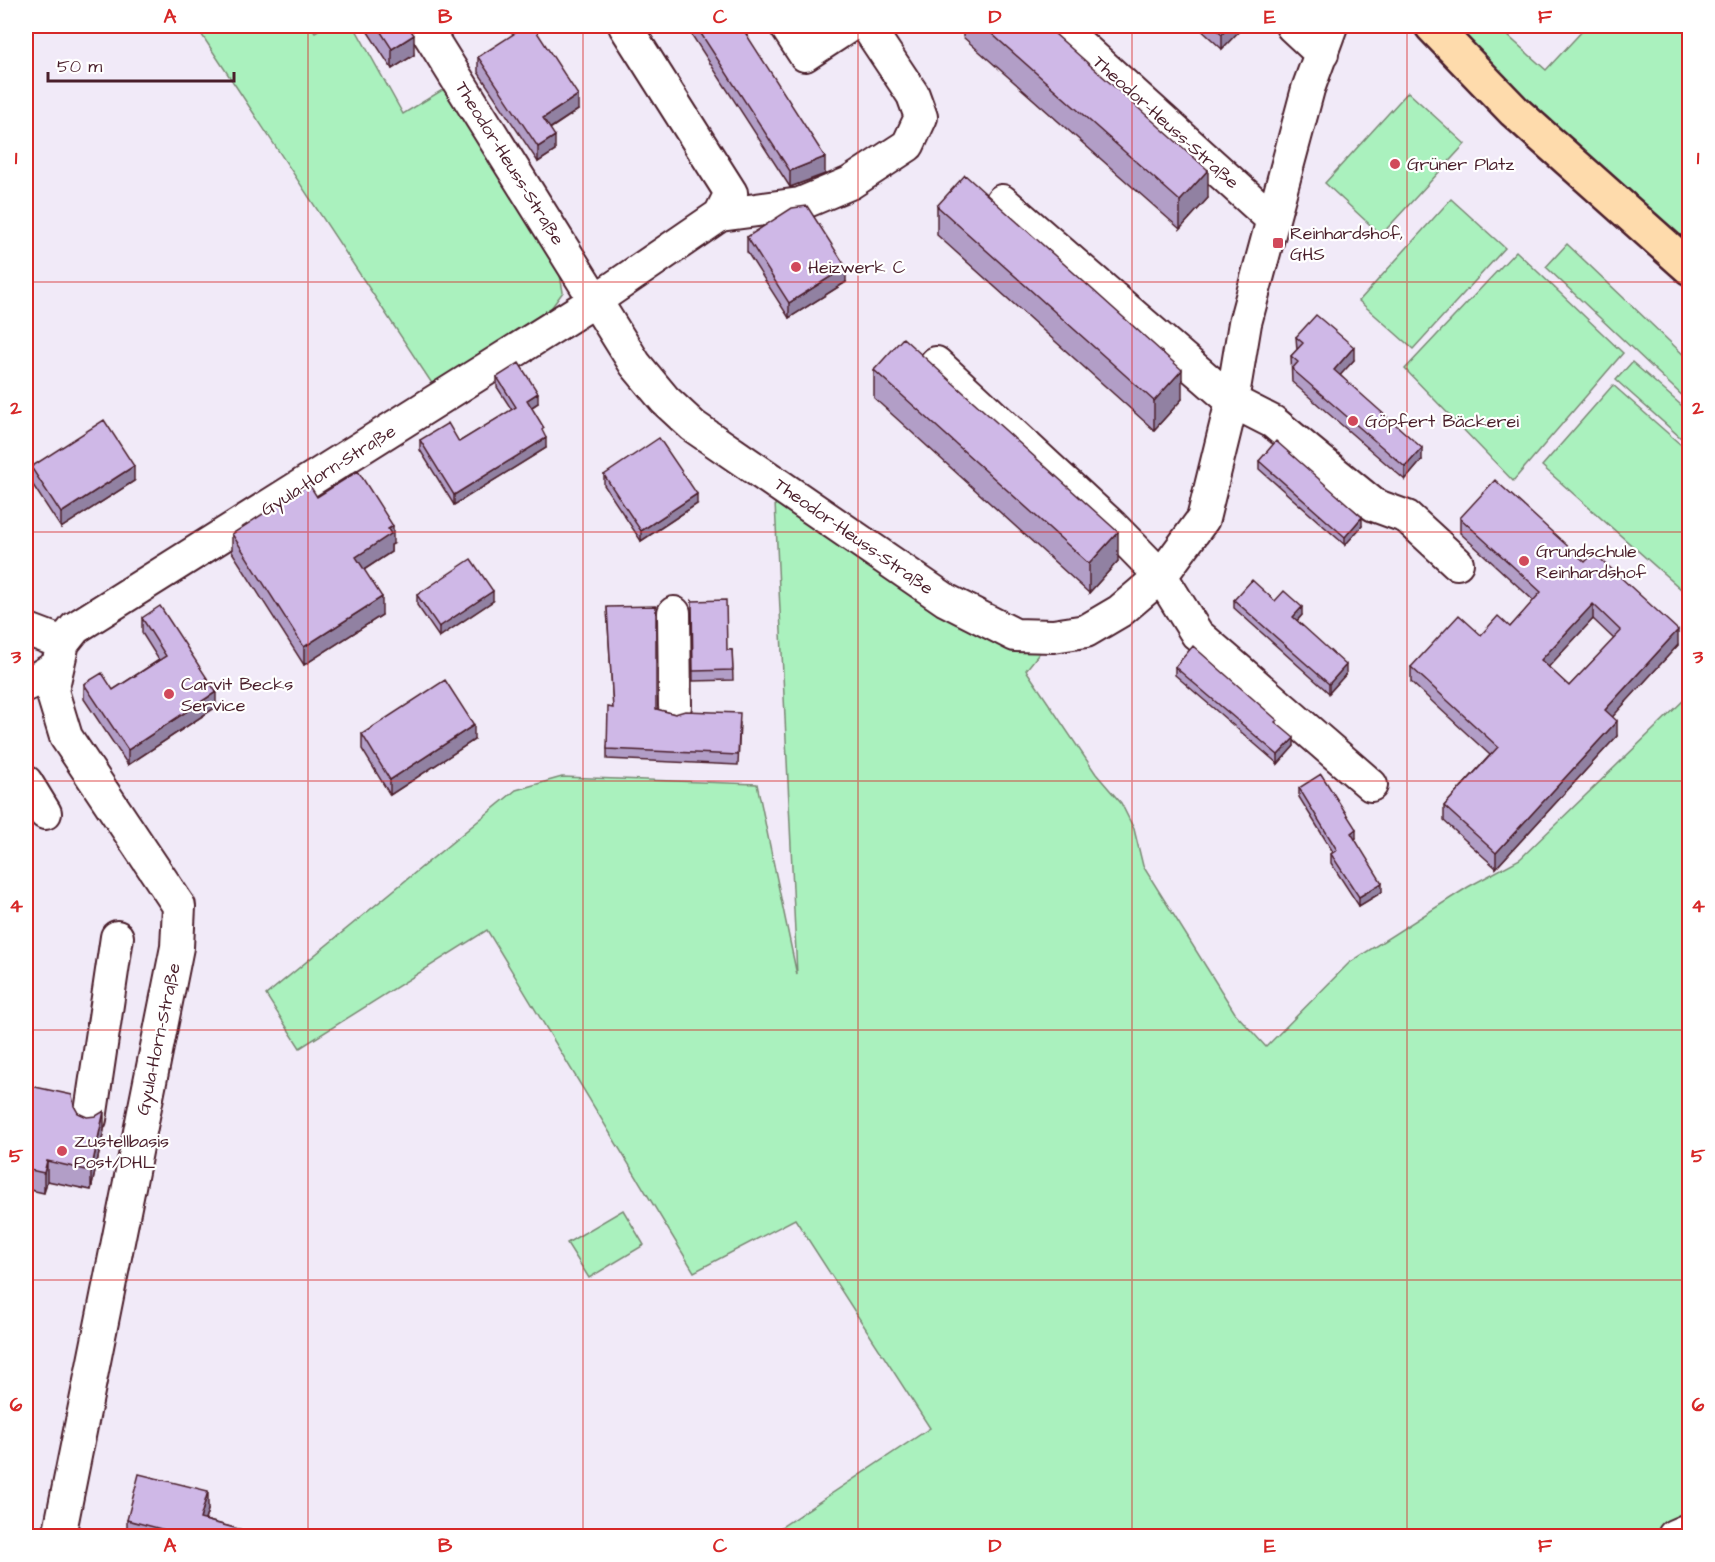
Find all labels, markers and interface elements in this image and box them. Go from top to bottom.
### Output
text: A [164,3,177,31]
text: B [438,3,453,31]
text: C [713,3,728,31]
text: D [989,3,1002,31]
text: E [1264,3,1276,31]
text: F [1538,3,1553,31]
scale bar [48,45,234,83]
street label: Theodor-Heuss-Straße [1087,50,1244,195]
text: 50 m [57,54,102,79]
street label: Theodor-Heuss-Straße [449,77,570,250]
text: 1 [15,144,18,172]
text: 1 [1697,144,1700,172]
place label: Grüner Platz [1407,152,1514,177]
marker: Grüner Platz [1388,157,1402,171]
place label: Reinhardshof, GHS [1290,221,1403,267]
marker: Reinhardshof, GHS [1271,236,1285,250]
place label: Heizwerk C [808,255,906,280]
marker: Heizwerk C [789,260,803,274]
text: 2 [9,394,22,422]
text: 2 [1691,394,1704,422]
place label: Göpfert Bäckerei [1365,409,1519,434]
marker: Göpfert Bäckerei [1346,414,1360,428]
street label: Gyula-Horn-Straße [256,419,401,523]
street label: Theodor-Heuss-Straße [769,472,938,601]
place label: Grundschule Reinhardshof [1536,539,1647,585]
marker: Grundschule Reinhardshof [1517,554,1531,568]
text: 3 [10,643,22,671]
text: 3 [1692,643,1704,671]
place label: Carvit Becks Service [181,672,293,718]
marker: Carvit Becks Service [162,687,176,701]
text: 4 [9,892,23,920]
text: 4 [1691,892,1705,920]
street label: Gyula-Horn-Straße [130,960,188,1118]
place label: Zustellbasis Post/DHL [74,1129,169,1175]
text: 5 [9,1142,24,1170]
text: 5 [1691,1142,1706,1170]
marker: Zustellbasis Post/DHL [55,1144,69,1158]
text: 6 [10,1391,23,1419]
text: 6 [1692,1391,1705,1419]
text: A [164,1532,177,1560]
text: B [438,1532,453,1560]
text: C [713,1532,728,1560]
text: D [989,1532,1002,1560]
text: E [1264,1532,1276,1560]
text: F [1538,1532,1553,1560]

